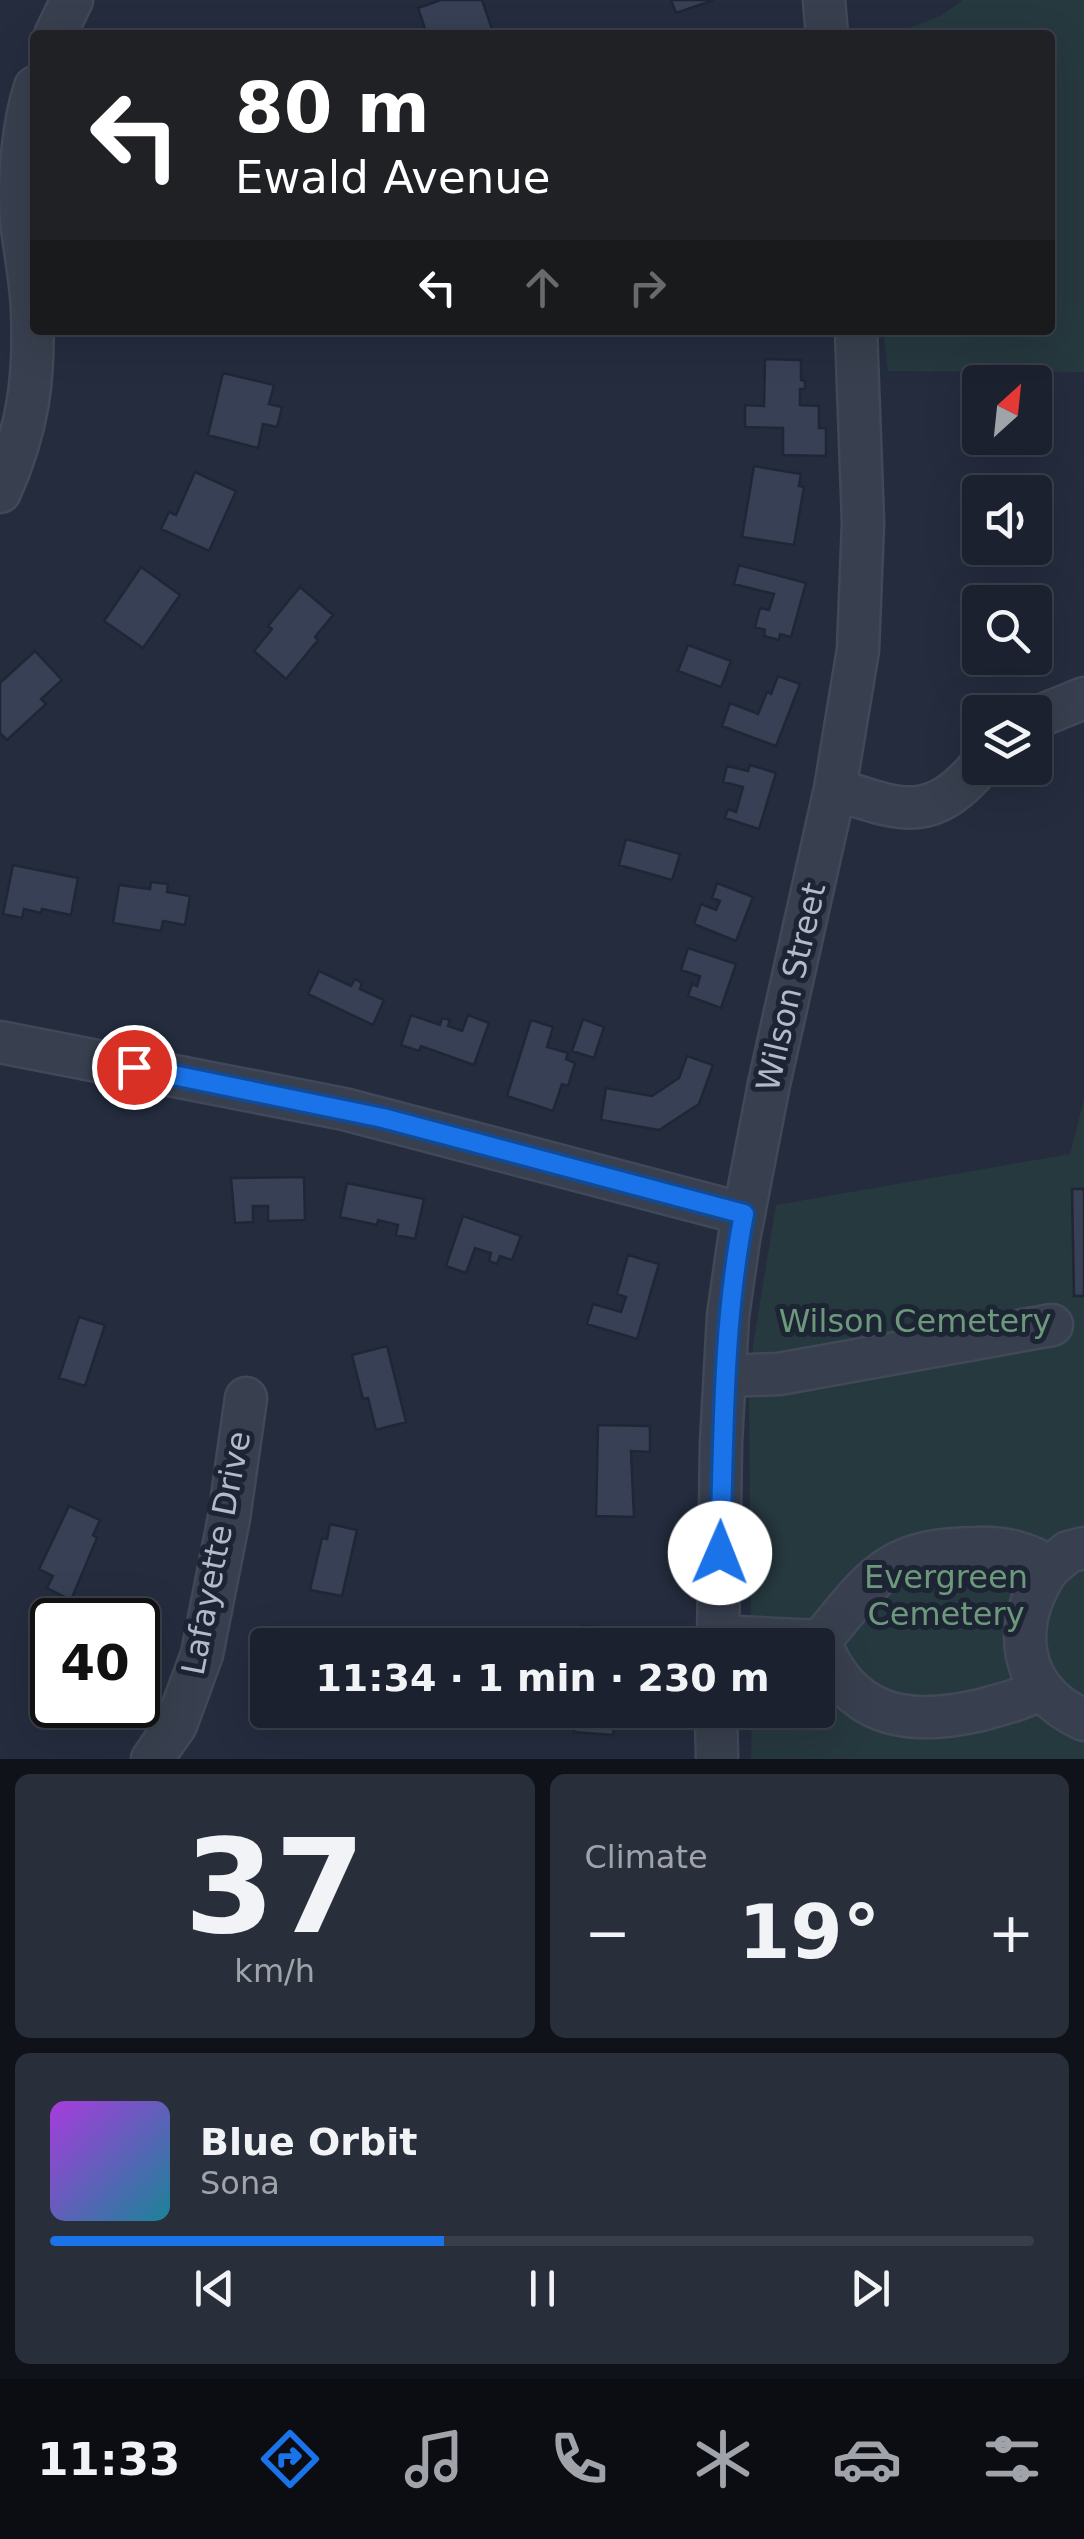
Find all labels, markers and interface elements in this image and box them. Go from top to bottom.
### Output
text: 80 m [235,67,430,149]
icon: left [70,70,200,200]
text: Ewald Avenue [235,151,550,204]
icon: left [410,260,465,315]
icon: ahead [515,260,570,315]
icon: right [620,260,675,315]
north arrow [962,365,1052,455]
map controls [962,365,1052,785]
button: sound [962,475,1052,565]
button: search [962,585,1052,675]
button: layers [962,695,1052,785]
street label: Wilson Street [749,879,833,1095]
pin [92,1025,177,1110]
icon: arrive [107,1040,162,1095]
park label: Wilson Cemetery [779,1302,1051,1340]
street label: Lafayette Drive [174,1428,258,1678]
position arrow [668,1501,772,1605]
park label: Evergreen Cemetery [864,1558,1028,1633]
speed limit sign: 40 [30,1598,160,1728]
text: 11:34 · 1 min · 230 m [315,1656,770,1700]
text: 37 [184,1811,365,1963]
text: Climate [585,1838,708,1876]
text: 19° [738,1888,880,1976]
text: − [585,1901,631,1965]
text: + [988,1901,1034,1965]
text: km/h [234,1952,315,1990]
text: Blue Orbit [200,2120,417,2164]
text: Sona [200,2164,280,2202]
icon: previous [187,2261,242,2316]
icon: pause [515,2261,570,2316]
icon: next [843,2261,898,2316]
icon: directions [255,2424,325,2494]
icon: music [399,2424,469,2494]
icon: phone [544,2424,614,2494]
icon: climate [688,2424,758,2494]
icon: car [832,2424,902,2494]
icon: filters [977,2424,1047,2494]
text: 11:33 [37,2433,180,2486]

